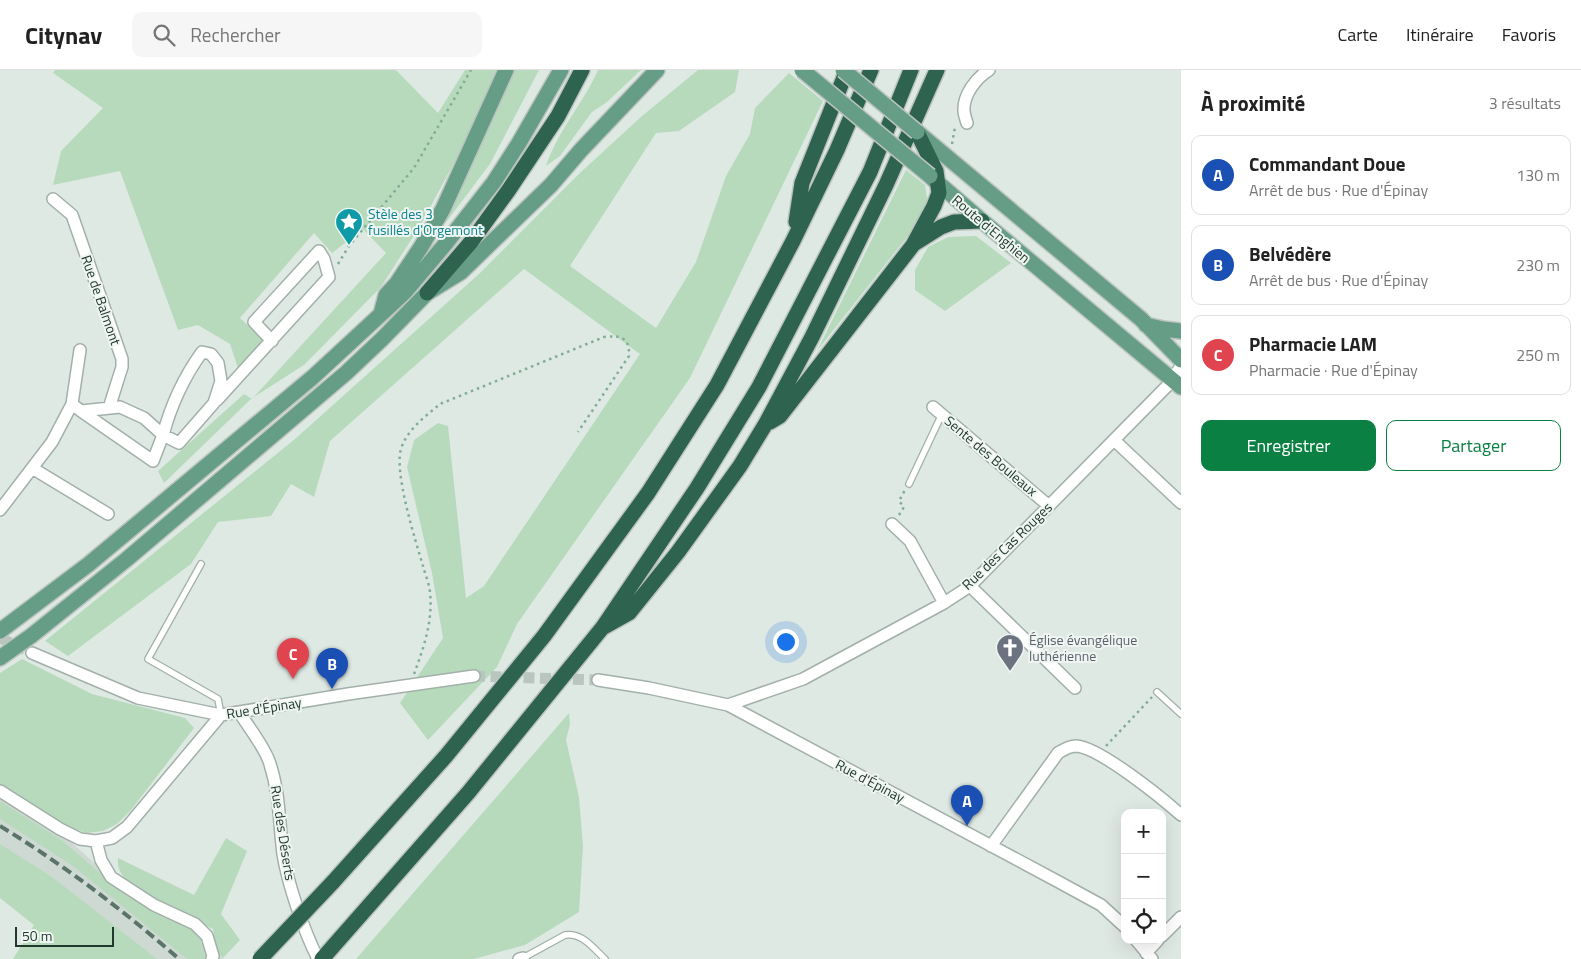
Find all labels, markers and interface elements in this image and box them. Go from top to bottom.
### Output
search box [132,12,482,57]
text: Citynav [25,17,102,53]
text: Rechercher [190,20,281,49]
icon: search [150,21,178,49]
text: Carte [1337,21,1378,48]
text: Itinéraire [1406,21,1474,48]
text: Favoris [1502,21,1556,48]
text: À proximité [1201,87,1305,119]
text: 3 résultats [1489,91,1561,115]
text: Commandant Doue [1249,149,1406,178]
text: A [1213,163,1223,187]
text: 130 m [1516,163,1560,187]
text: Arrêt de bus · Rue d'Épinay [1249,178,1428,202]
street label: Route d'Enghien [948,190,1035,268]
place label: Stèle des 3 fusillés d'Orgemont [368,203,483,240]
place icon: Stèle des 3 fusillés d'Orgemont [334,207,364,246]
text: Belvédère [1249,239,1331,268]
street label: Rue de Balmont [76,252,127,348]
text: B [1213,253,1223,277]
text: 230 m [1516,253,1560,277]
text: Arrêt de bus · Rue d'Épinay [1249,268,1428,292]
text: Pharmacie LAM [1249,329,1377,358]
text: C [1214,343,1222,367]
text: 250 m [1516,343,1560,367]
text: Pharmacie · Rue d'Épinay [1249,358,1418,382]
street label: Sente des Bouleaux [940,410,1043,501]
button: Enregistrer [1201,420,1376,471]
button: Partager [1386,420,1561,471]
street label: Rue des Cas Rouges [957,497,1057,594]
your location [773,629,799,655]
place label: Église évangélique luthérienne [1029,629,1137,666]
church icon: Église évangélique luthérienne [995,633,1025,672]
pin: C [277,638,309,679]
pin: B [316,648,348,689]
street label: Rue d'Épinay [225,691,303,724]
street label: Rue d'Épinay [832,753,909,808]
street label: Rue des Déserts [266,784,301,882]
pin: A [951,785,983,826]
map controls [1121,809,1166,944]
button: + [1121,809,1166,854]
button: − [1121,854,1166,899]
button: locate [1121,899,1166,944]
scale bar [15,924,114,947]
text: 50 m [22,925,52,946]

